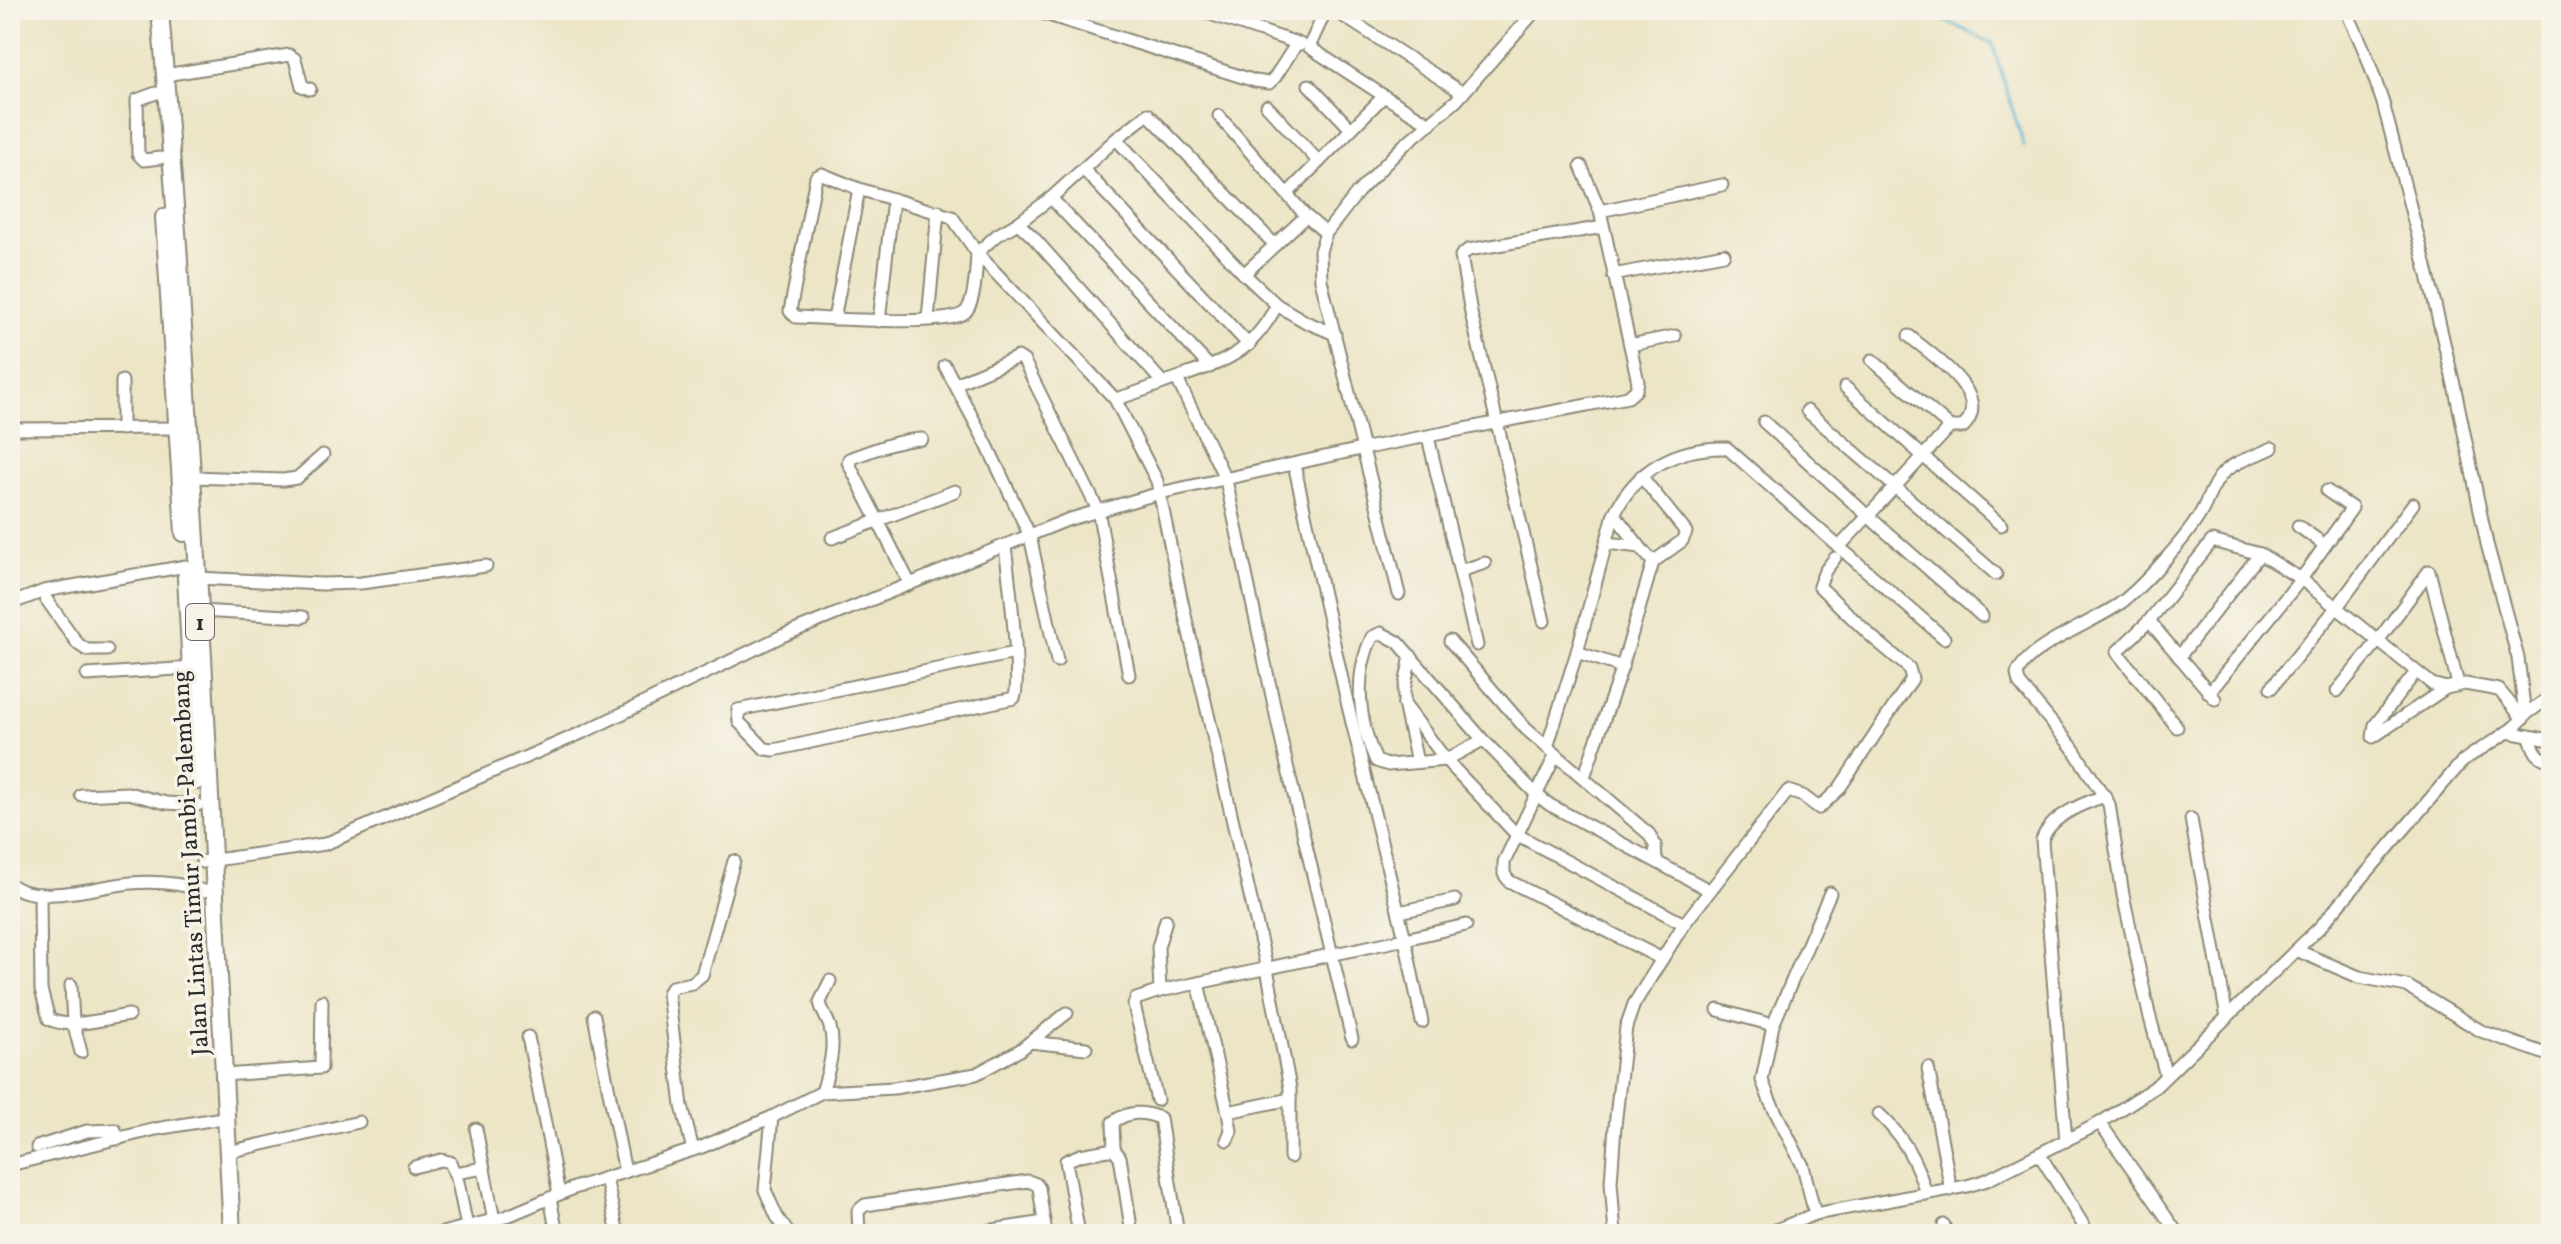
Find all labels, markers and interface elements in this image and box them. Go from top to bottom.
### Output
road number: 1 [186,604,214,640]
street label: Jalan Lintas Timur Jambi-Palembang [165,669,219,1056]

